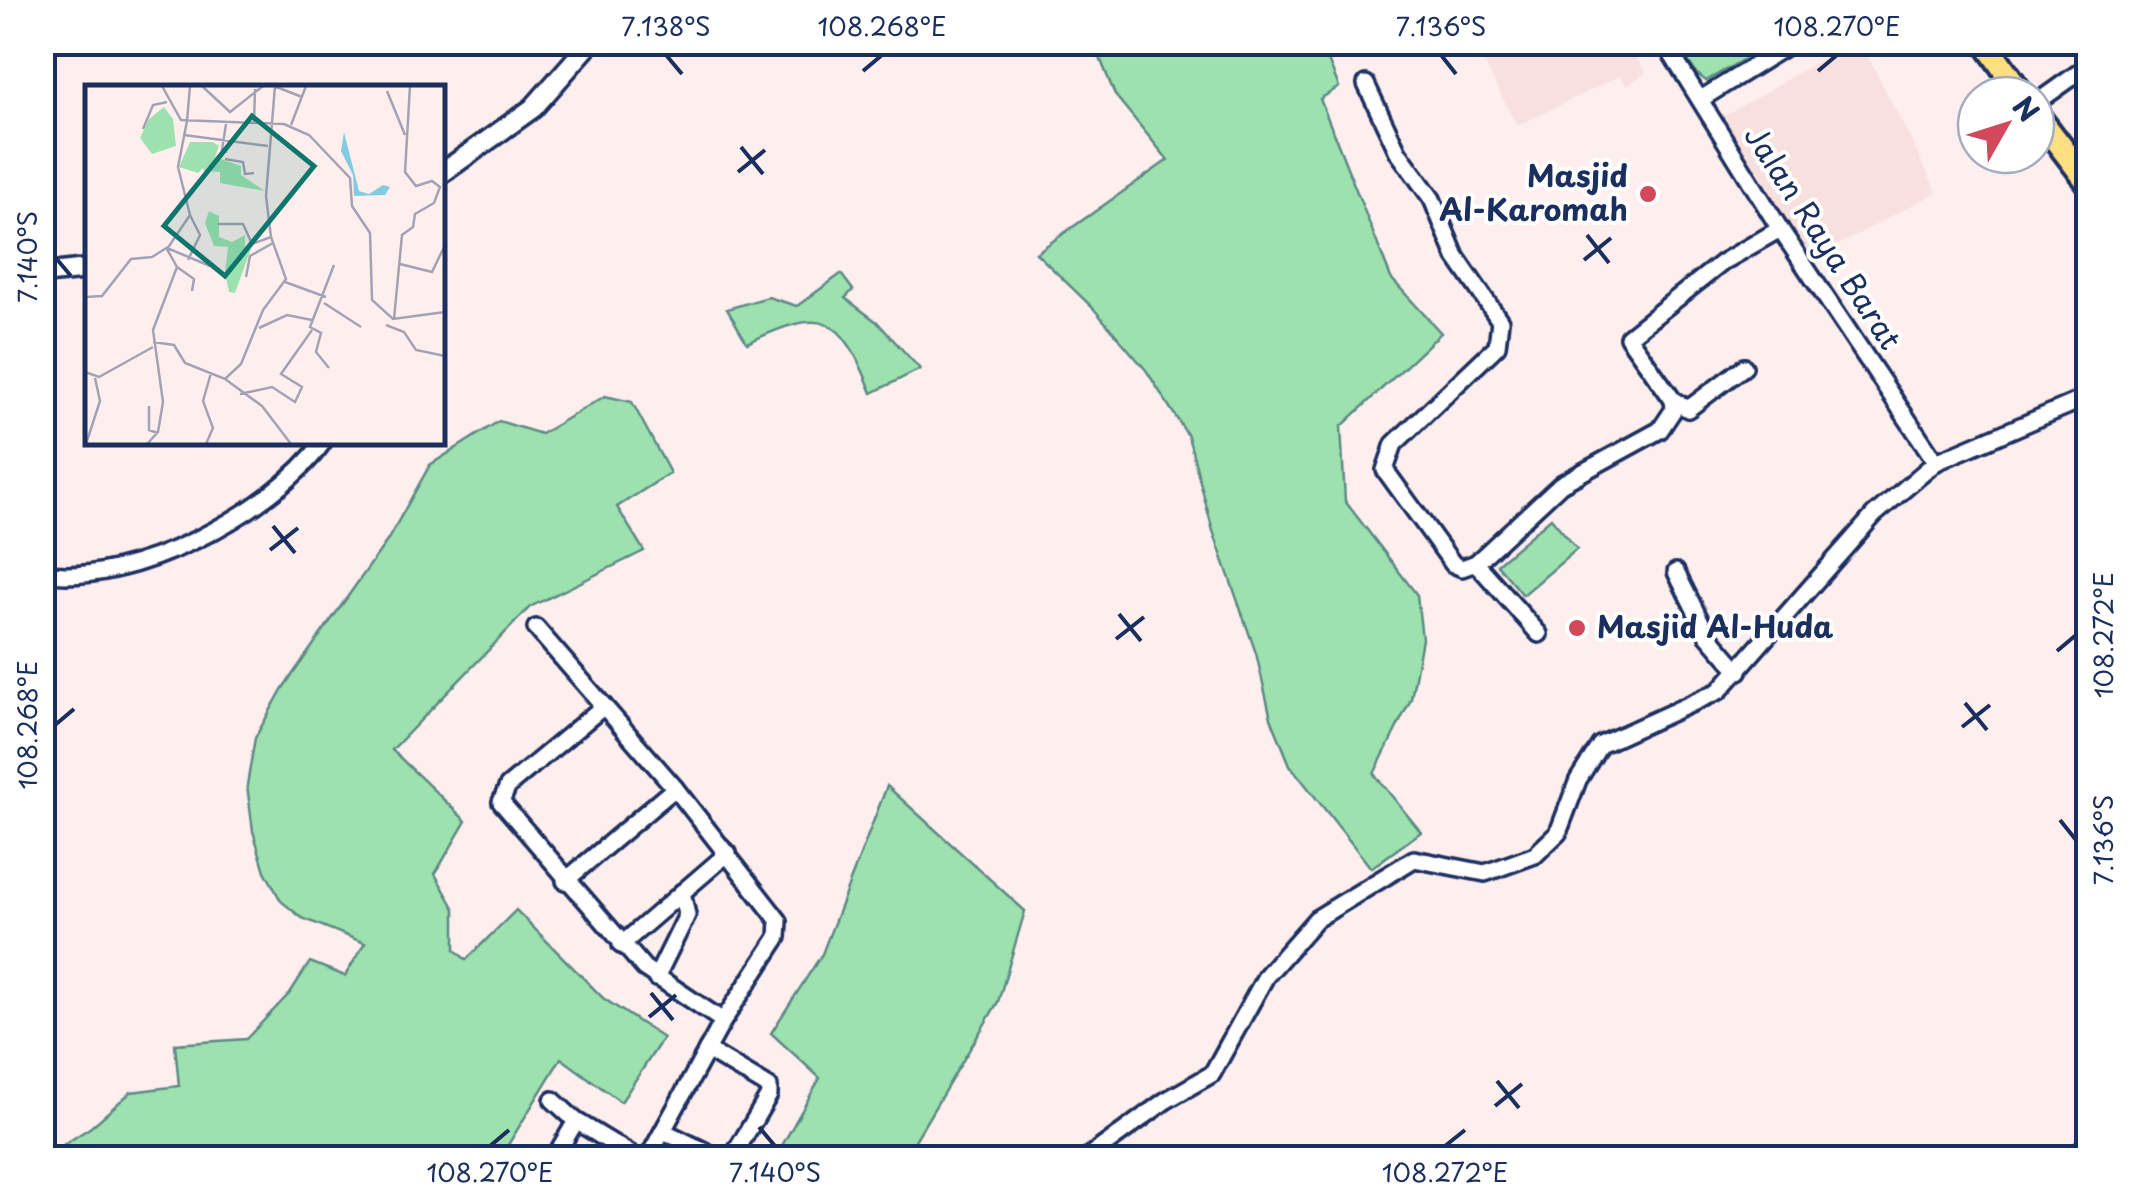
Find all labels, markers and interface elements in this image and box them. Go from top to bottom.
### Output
text: 7.138°S [621,7,711,45]
text: 108.268°E [818,7,946,45]
text: 7.136°S [1396,7,1486,45]
text: 108.270°E [1773,7,1901,45]
north arrow [1956,75,2056,175]
inset map [85,85,445,445]
text: N [2003,86,2050,130]
street label: Jalan Raya Barat [1734,115,1914,358]
place label: Masjid Al-Karomah [1439,152,1628,231]
marker: Masjid Al-Karomah [1637,183,1659,205]
text: 7.140°S [8,211,46,303]
text: 108.272°E [2084,572,2122,698]
place label: Masjid Al-Huda [1597,603,1834,648]
marker: Masjid Al-Huda [1566,617,1588,639]
text: 108.268°E [8,661,46,789]
text: 7.136°S [2084,795,2122,885]
text: 108.270°E [426,1153,554,1191]
text: 7.140°S [729,1153,821,1191]
text: 108.272°E [1382,1153,1508,1191]

